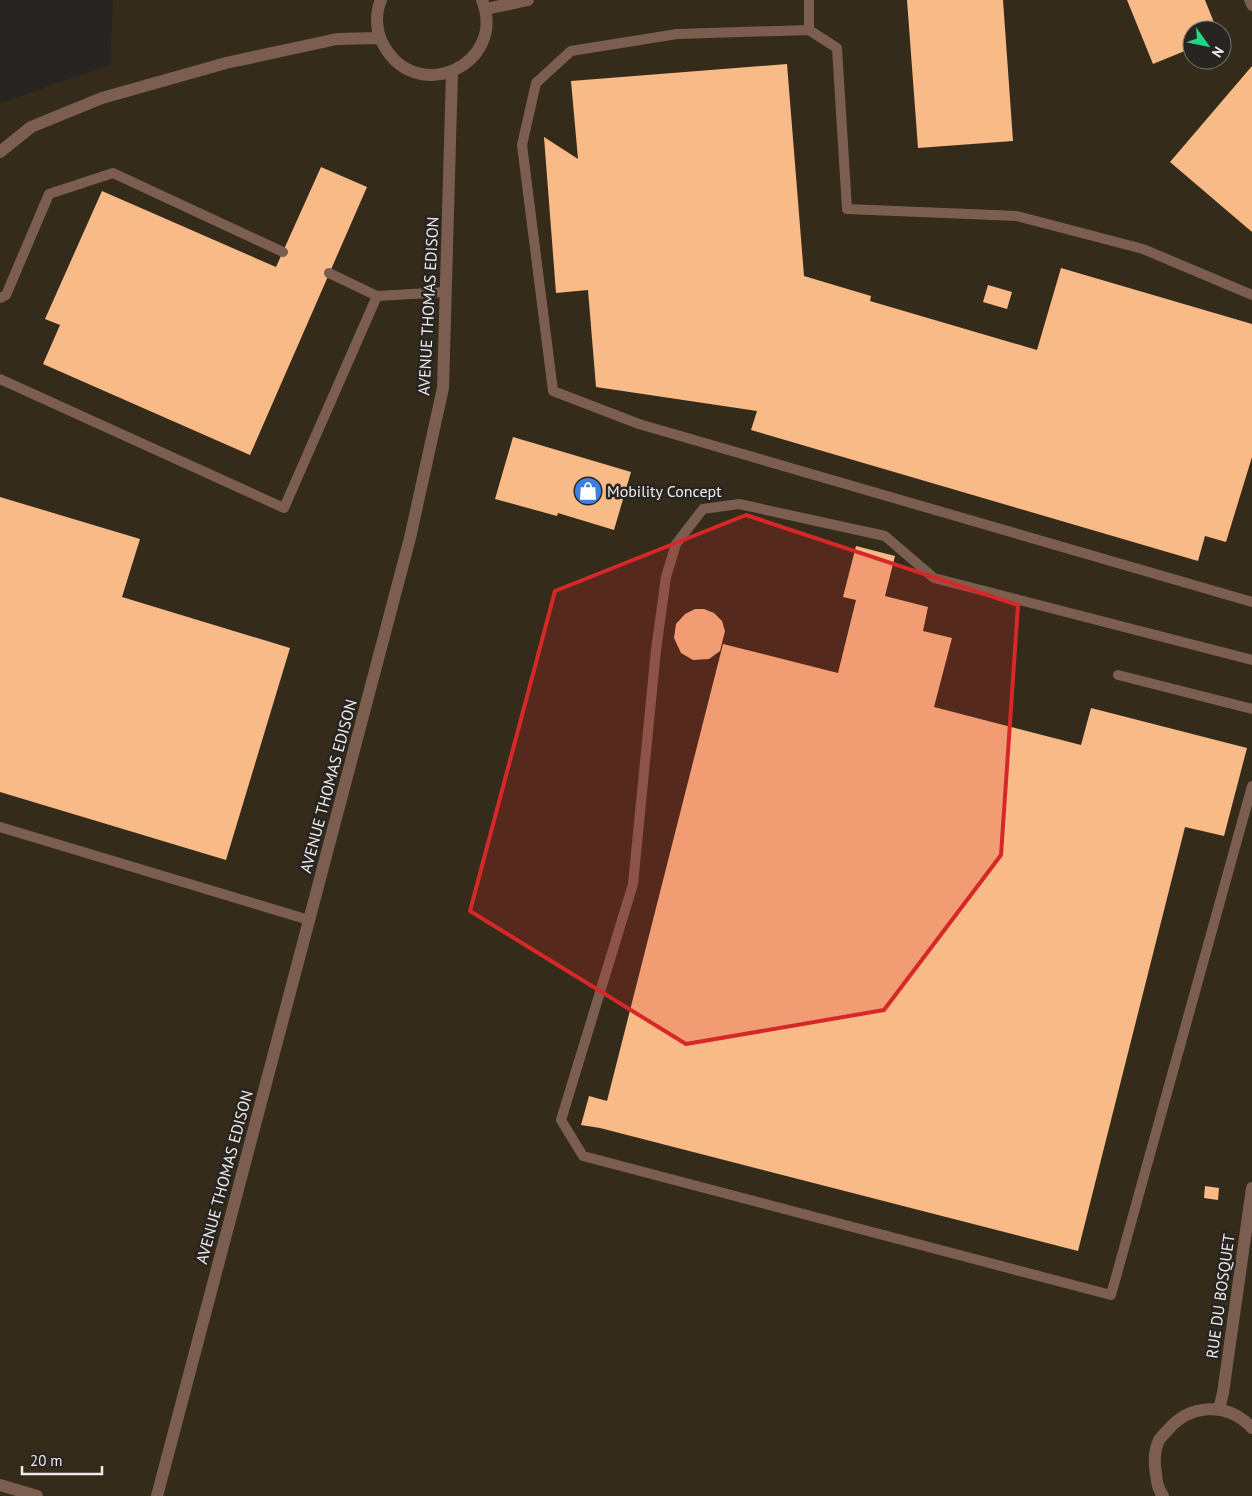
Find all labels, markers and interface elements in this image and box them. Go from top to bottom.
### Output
north arrow [1182,20,1232,70]
text: N [1208,43,1228,61]
street label: AVENUE THOMAS EDISON [413,216,443,396]
shop icon: Mobility Concept [573,476,603,506]
place label: Mobility Concept [607,481,722,501]
street label: AVENUE THOMAS EDISON [295,697,361,875]
street label: AVENUE THOMAS EDISON [191,1088,257,1266]
street label: RUE DU BOSQUET [1201,1232,1239,1360]
scale bar [22,1444,102,1476]
text: 20 m [30,1451,63,1470]

